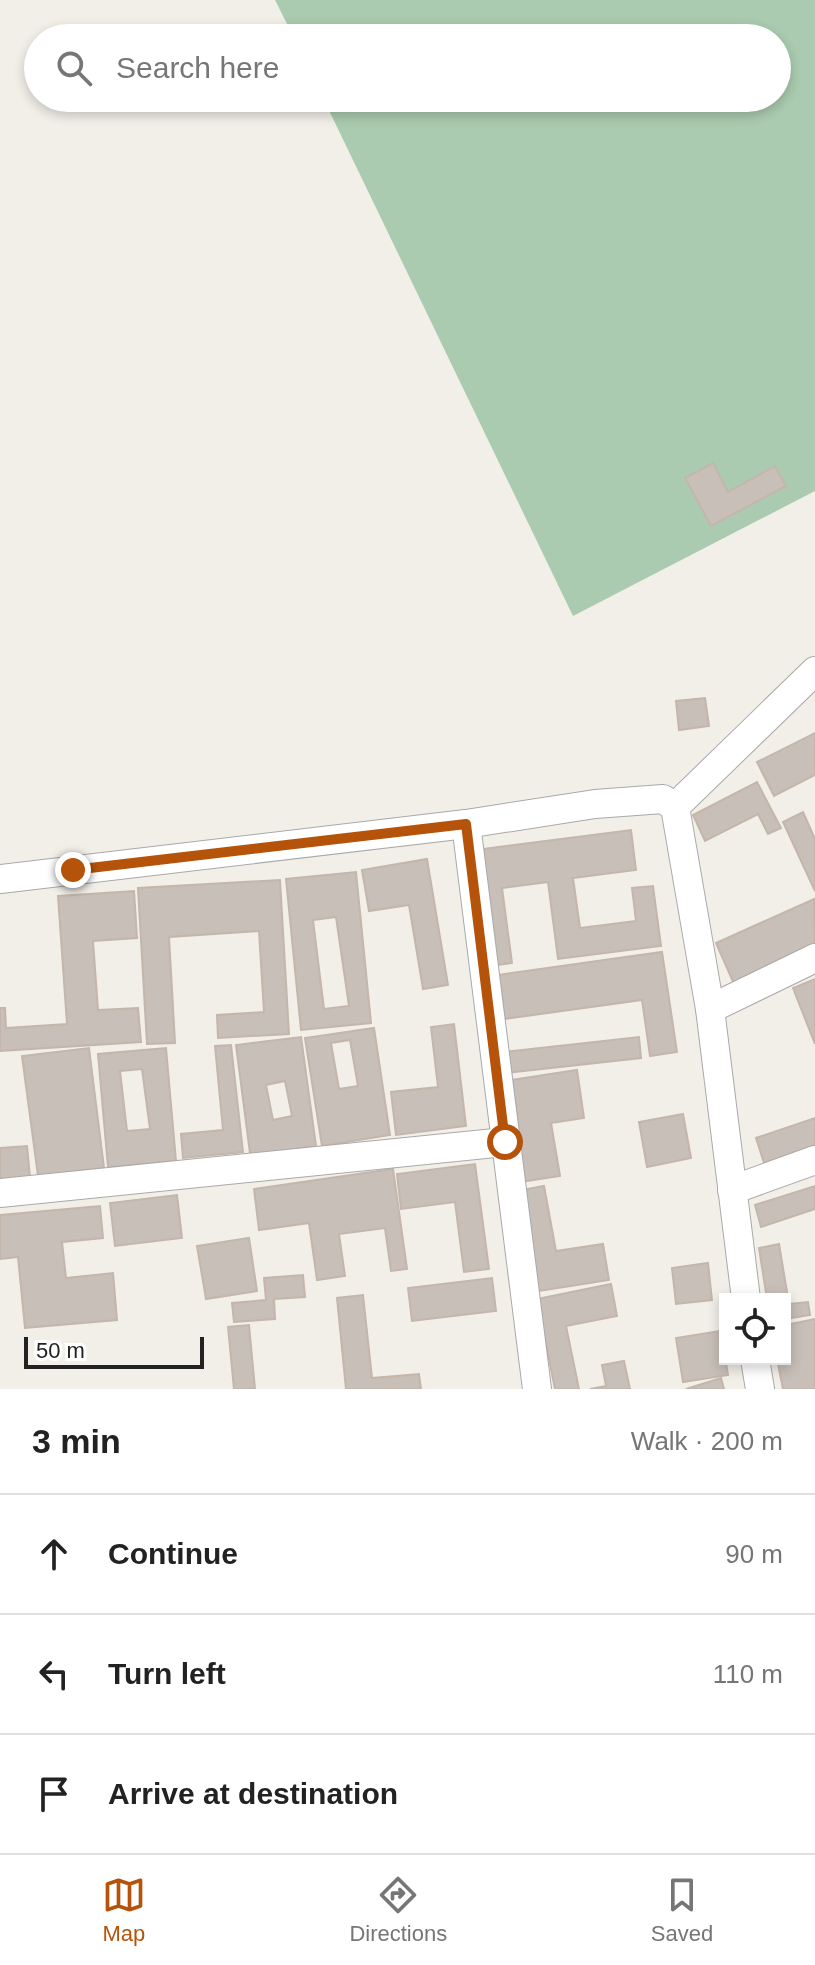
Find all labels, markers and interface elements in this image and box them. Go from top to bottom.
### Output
search box [24,24,791,112]
icon: search [52,46,96,90]
text: Search here [116,51,279,84]
route end [55,852,91,888]
route start [487,1124,523,1160]
map controls [719,1293,791,1365]
button: locate [719,1293,791,1365]
scale bar [24,1333,204,1369]
text: 50 m [36,1338,85,1363]
text: 3 min [32,1422,121,1460]
text: Walk · 200 m [631,1426,783,1456]
icon: ahead [32,1532,76,1576]
text: Continue [108,1537,238,1570]
text: 90 m [725,1539,783,1569]
icon: left [32,1652,76,1696]
text: Turn left [108,1657,226,1690]
text: 110 m [713,1659,783,1689]
icon: arrive [32,1772,76,1816]
text: Arrive at destination [108,1777,398,1810]
tab: Map [102,1873,146,1947]
tab: Directions [349,1873,447,1947]
tab: Saved [651,1873,713,1947]

